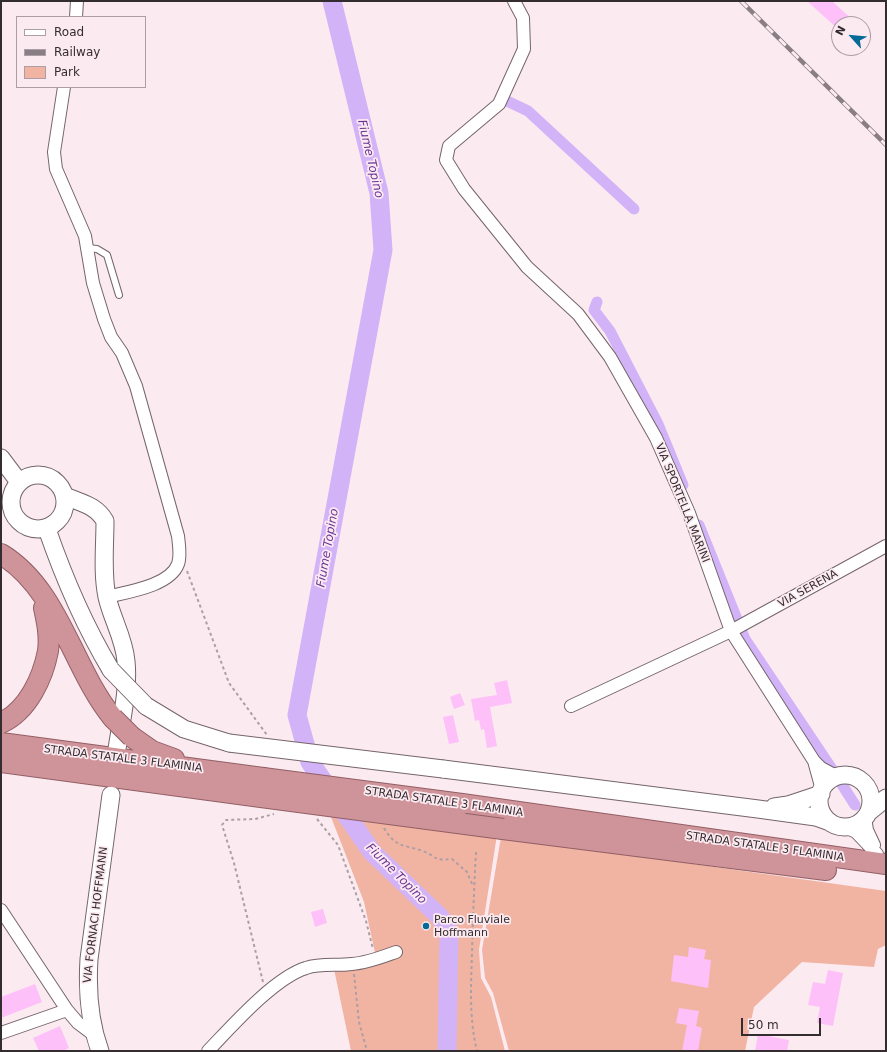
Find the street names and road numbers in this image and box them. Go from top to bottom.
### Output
street label: VIA SPORTELLA MARINI [652,441,712,565]
street label: VIA SERENA [776,567,840,611]
street label: STRADA STATALE 3 FLAMINIA [43,743,203,775]
street label: STRADA STATALE 3 FLAMINIA [364,784,524,820]
street label: STRADA STATALE 3 FLAMINIA [685,829,845,865]
street label: VIA FORNACI HOFFMANN [81,846,111,984]

